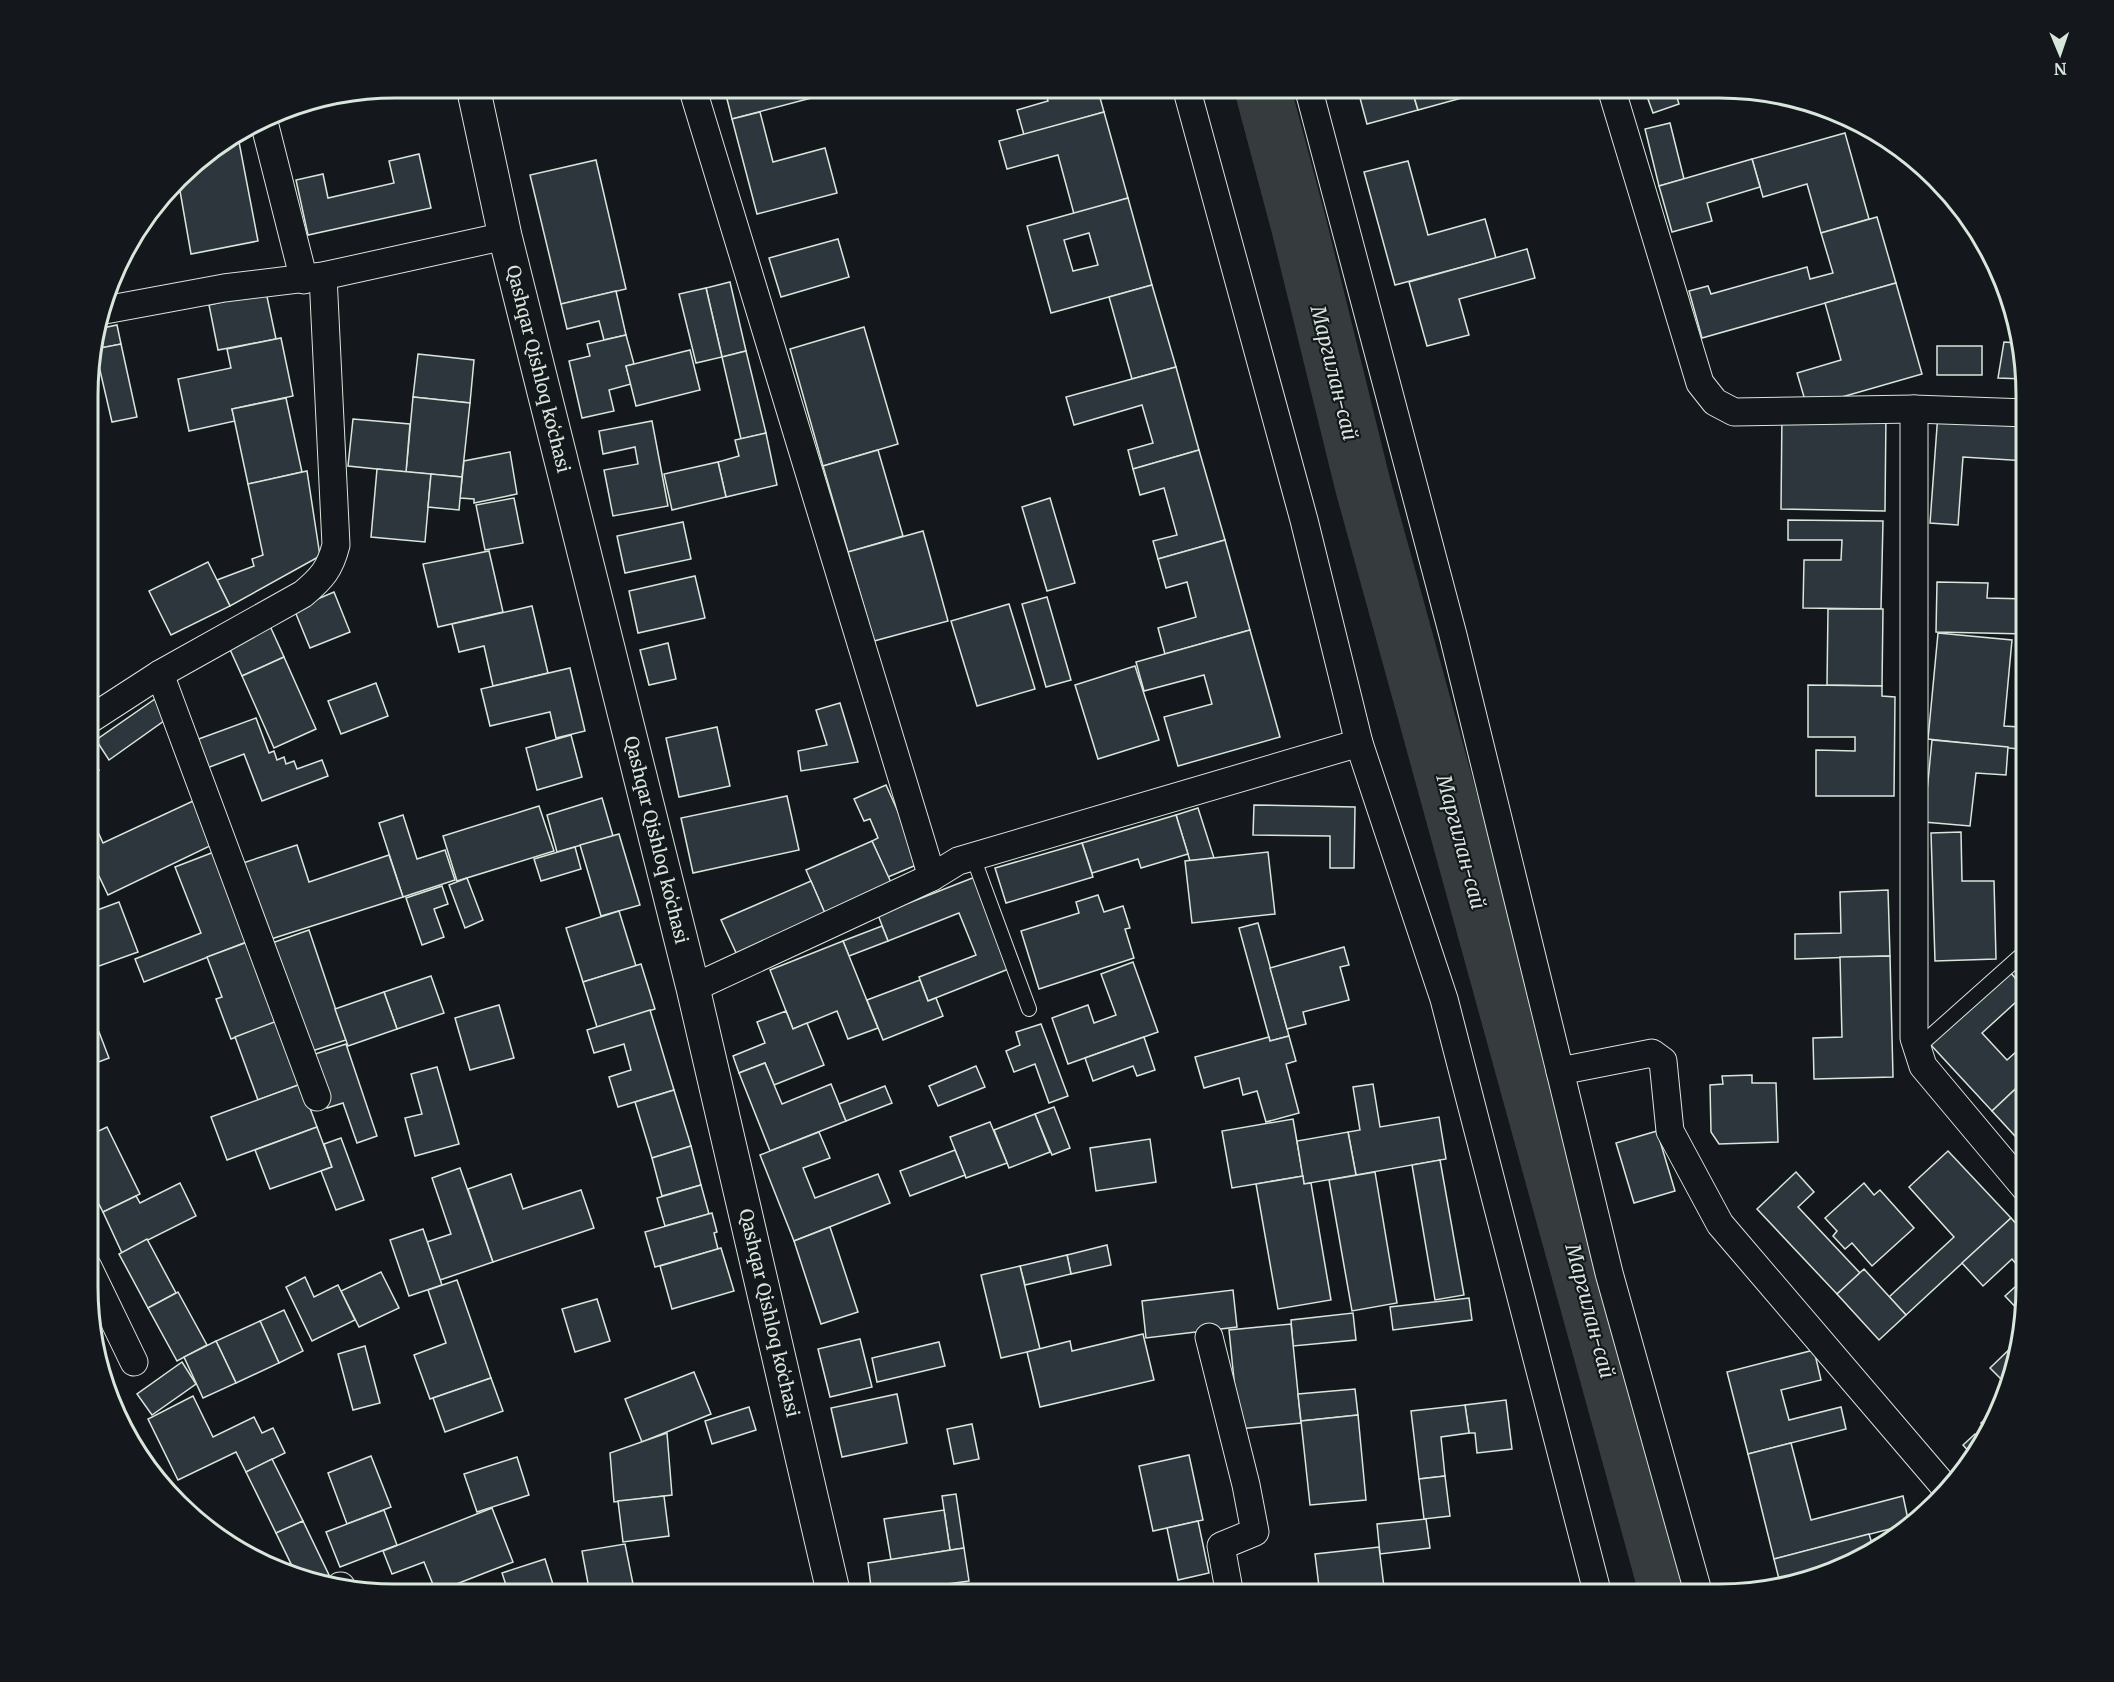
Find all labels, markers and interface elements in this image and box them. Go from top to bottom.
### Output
north arrow [2030,24,2090,84]
text: N [2053,59,2067,79]
street label: Qashqar Qishloq koʻchasi [502,263,575,475]
water label: Маргилан-сай [1305,302,1363,443]
street label: Qashqar Qishloq koʻchasi [620,734,693,946]
water label: Маргилан-сай [1431,771,1491,912]
street label: Qashqar Qishloq koʻchasi [734,1206,805,1419]
water label: Маргилан-сай [1560,1240,1620,1381]

